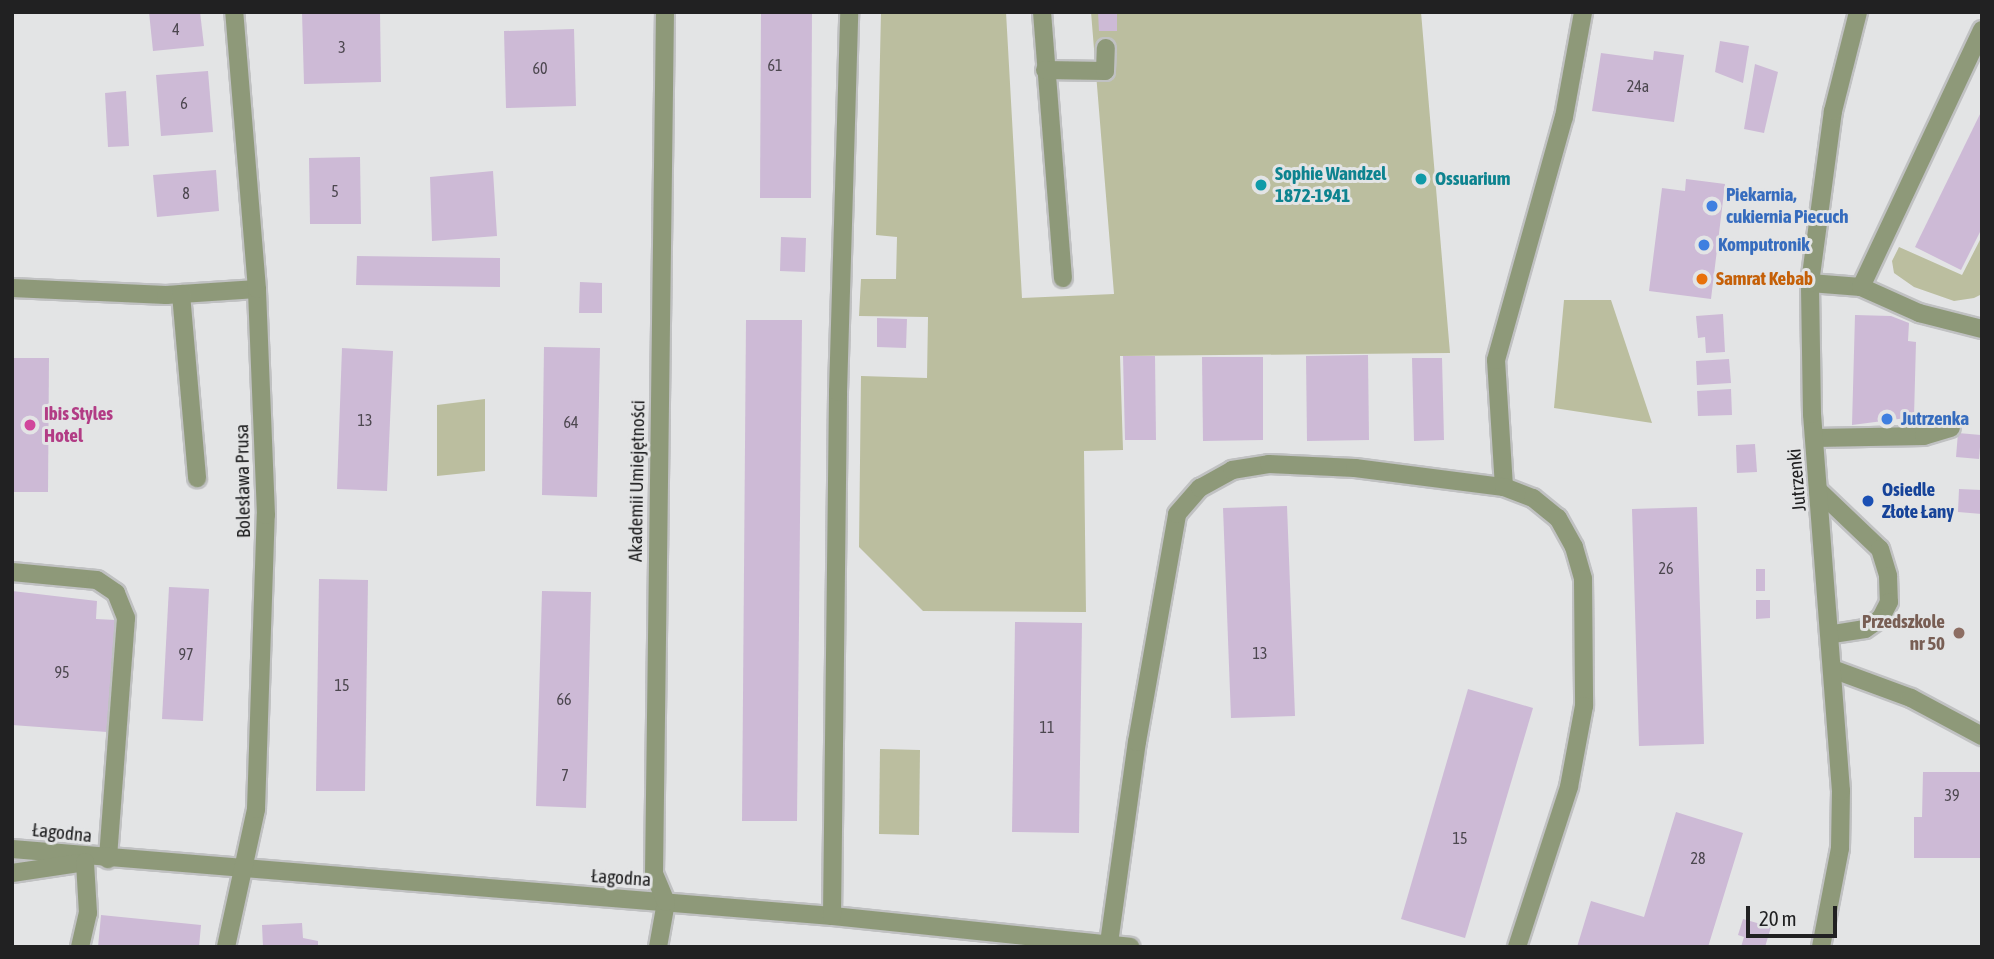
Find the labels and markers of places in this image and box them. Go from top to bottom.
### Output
place label: Sophie Wandzel 1872-1941 [1275,163,1386,207]
place label: Ossuarium [1435,168,1510,190]
marker: Ossuarium [1413,171,1429,187]
marker: Sophie Wandzel 1872-1941 [1253,177,1269,193]
place label: Piekarnia, cukiernia Piecuch [1726,184,1849,228]
marker: Piekarnia, cukiernia Piecuch [1704,198,1720,214]
place label: Komputronik [1718,234,1810,256]
marker: Komputronik [1696,237,1712,253]
place label: Samrat Kebab [1716,268,1813,290]
marker: Samrat Kebab [1694,271,1710,287]
place label: Ibis Styles Hotel [44,403,113,447]
place label: Jutrzenka [1901,408,1969,430]
marker: Jutrzenka [1879,411,1895,427]
marker: Ibis Styles Hotel [22,417,38,433]
place label: Osiedle Złote Łany [1882,479,1954,523]
marker: Osiedle Złote Łany [1860,493,1876,509]
place label: Przedszkole nr 50 [1862,611,1945,655]
marker: Przedszkole nr 50 [1951,625,1967,641]

